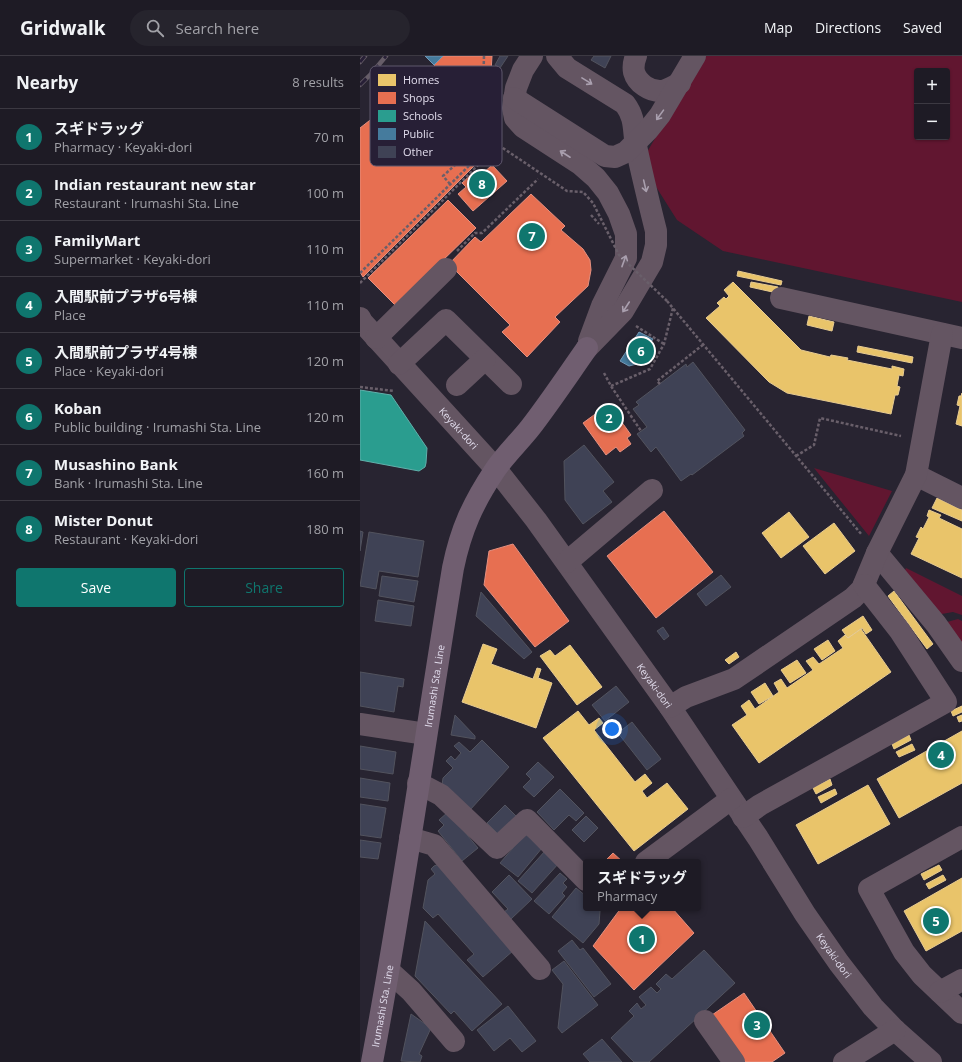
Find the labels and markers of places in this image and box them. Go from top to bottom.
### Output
pin: 8 [469,169,495,199]
pin: 7 [519,221,545,251]
pin: 6 [628,336,654,366]
pin: 2 [596,403,622,433]
pin: 4 [928,740,954,770]
pin: 5 [923,906,949,936]
pin: 1 [629,924,655,954]
pin: 3 [744,1010,770,1040]

